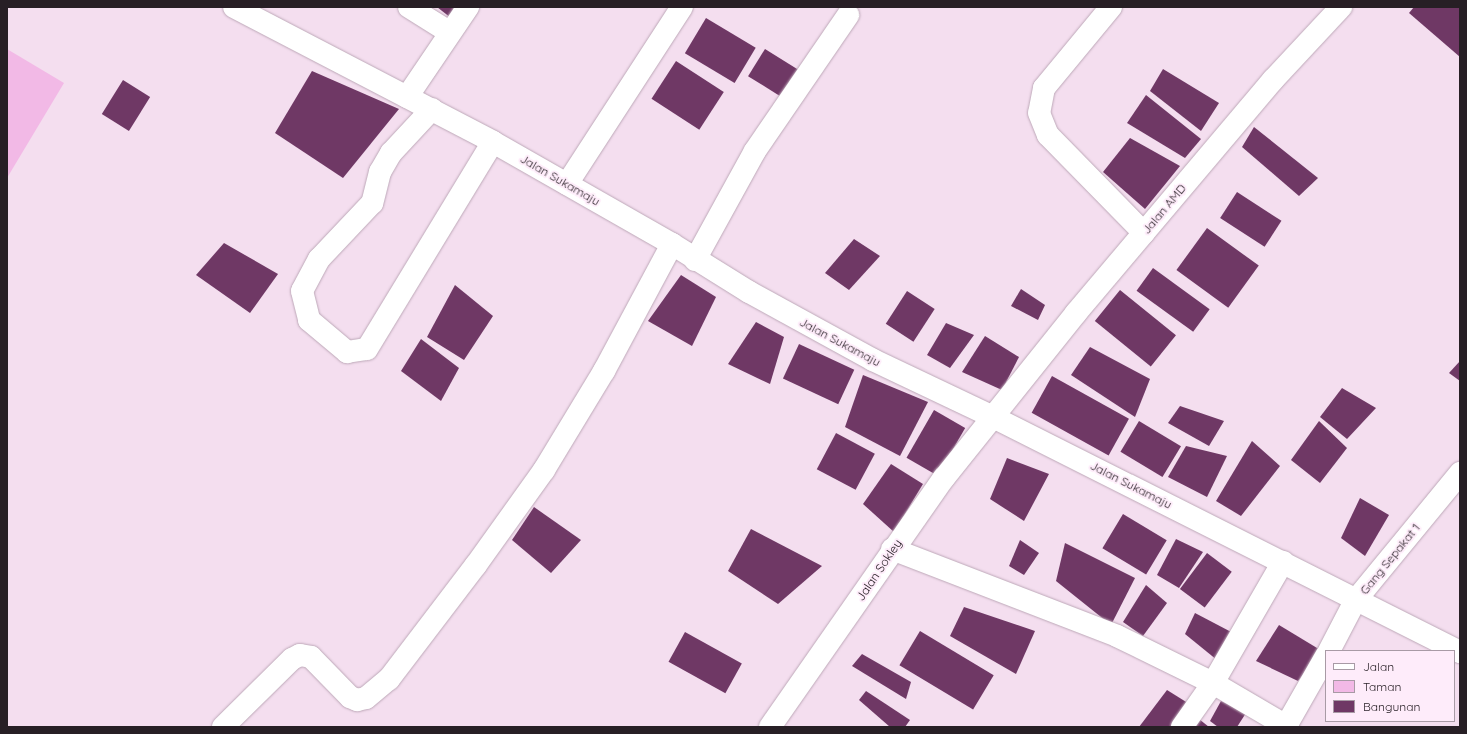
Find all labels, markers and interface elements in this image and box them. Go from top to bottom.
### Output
street label: Jalan Sukamaju [517,151,603,209]
street label: Jalan AMD [1139,181,1189,237]
street label: Jalan Sukamaju [797,315,883,369]
street label: Jalan Sukamaju [1088,458,1174,512]
street label: Gang Sepakat 1 [1357,521,1423,597]
street label: Jalan Sokley [853,537,905,603]
legend [1325,650,1455,722]
text: Jalan [1363,659,1394,674]
text: Taman [1363,679,1401,694]
text: Bangunan [1363,699,1420,714]

